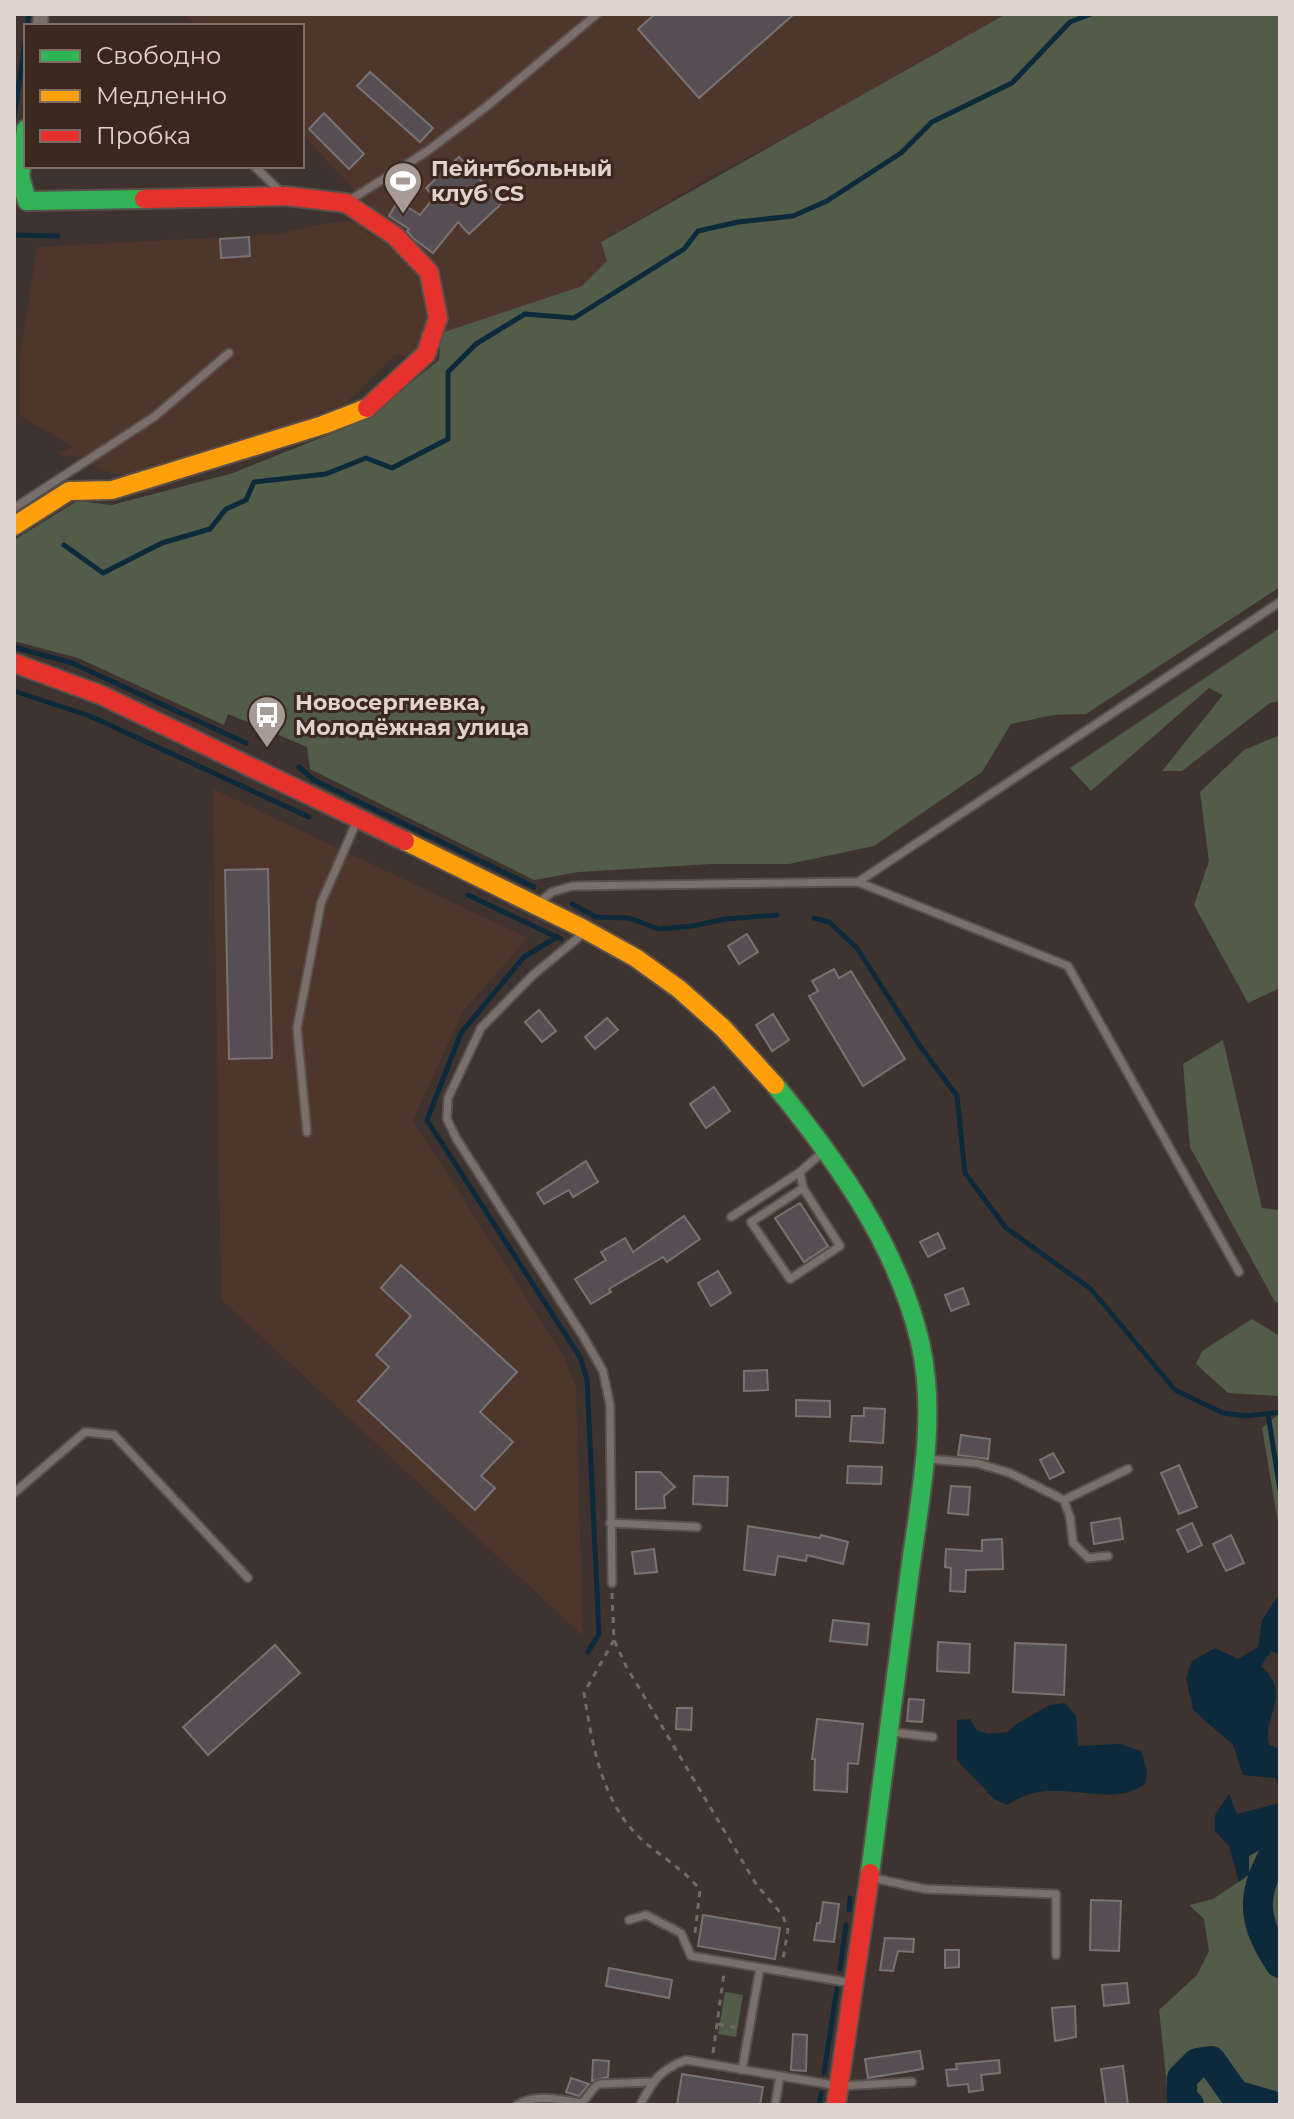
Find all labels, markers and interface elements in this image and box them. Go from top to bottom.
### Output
legend [24,24,304,168]
text: Свободно [96,41,221,70]
text: Медленно [96,81,227,110]
text: Пробка [96,121,191,150]
place label: Пейнтбольный клуб CS [431,155,612,207]
sports icon: Пейнтбольный клуб CS [382,160,424,215]
place label: Новосергиевка, Молодёжная улица [295,689,529,741]
bus stop icon: Новосергиевка, Молодёжная улица [246,694,288,749]

